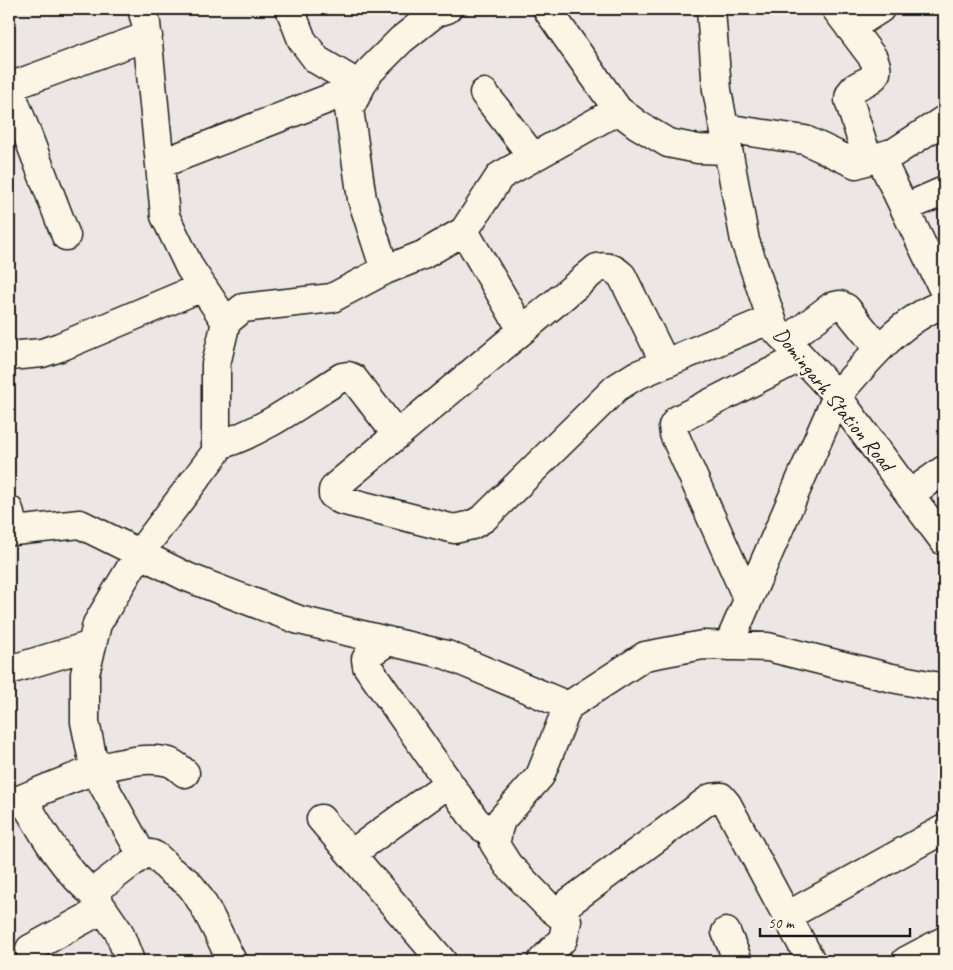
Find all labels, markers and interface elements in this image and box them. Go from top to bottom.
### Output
street label: Domingarh Station Road [768,322,902,478]
scale bar [760,905,910,937]
text: 50 m [768,914,795,933]

